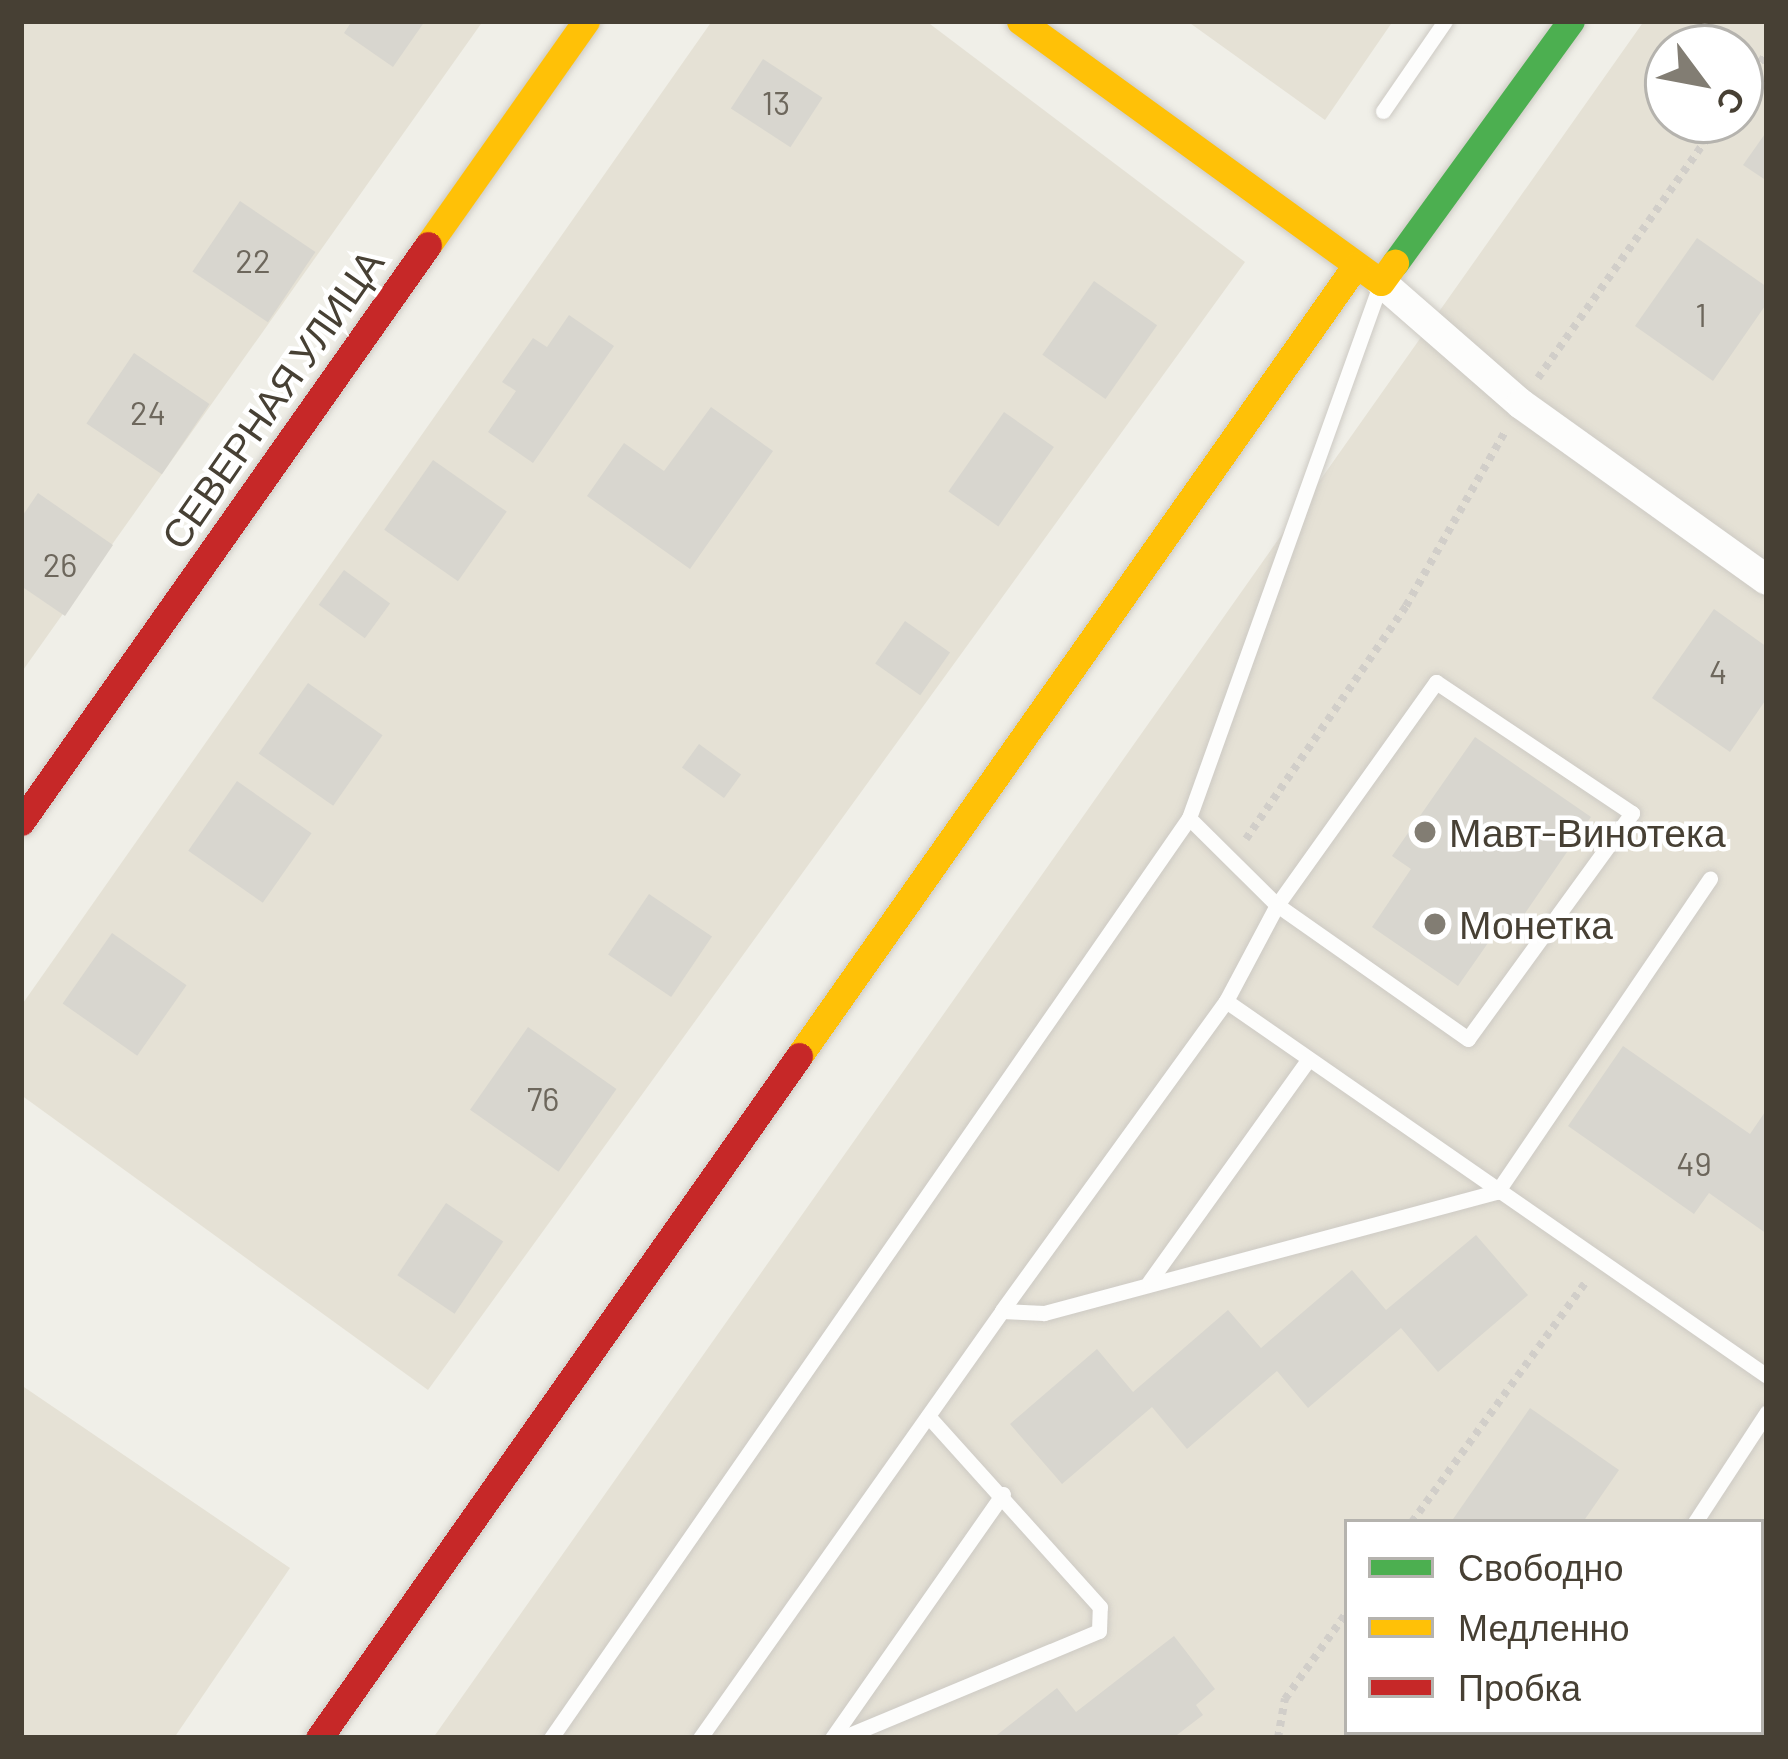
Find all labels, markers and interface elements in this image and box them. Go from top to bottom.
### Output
north arrow [1644,24,1764,144]
text: С [1709,81,1755,122]
house number: 13 [762,83,790,123]
street label: СЕВЕРНАЯ УЛИЦА [151,240,393,558]
house number: 22 [235,241,271,281]
house number: 1 [1695,295,1707,335]
house number: 24 [130,393,166,433]
house number: 26 [43,545,77,585]
house number: 4 [1709,652,1727,692]
place label: Мавт-Винотека [1449,809,1726,855]
marker: Мавт-Винотека [1412,819,1438,845]
place label: Монетка [1459,901,1613,947]
marker: Монетка [1422,911,1448,937]
house number: 76 [527,1079,559,1119]
house number: 49 [1676,1144,1712,1184]
legend [1344,1519,1764,1735]
text: Свободно [1458,1545,1624,1588]
text: Медленно [1458,1605,1629,1648]
text: Пробка [1458,1665,1581,1708]

